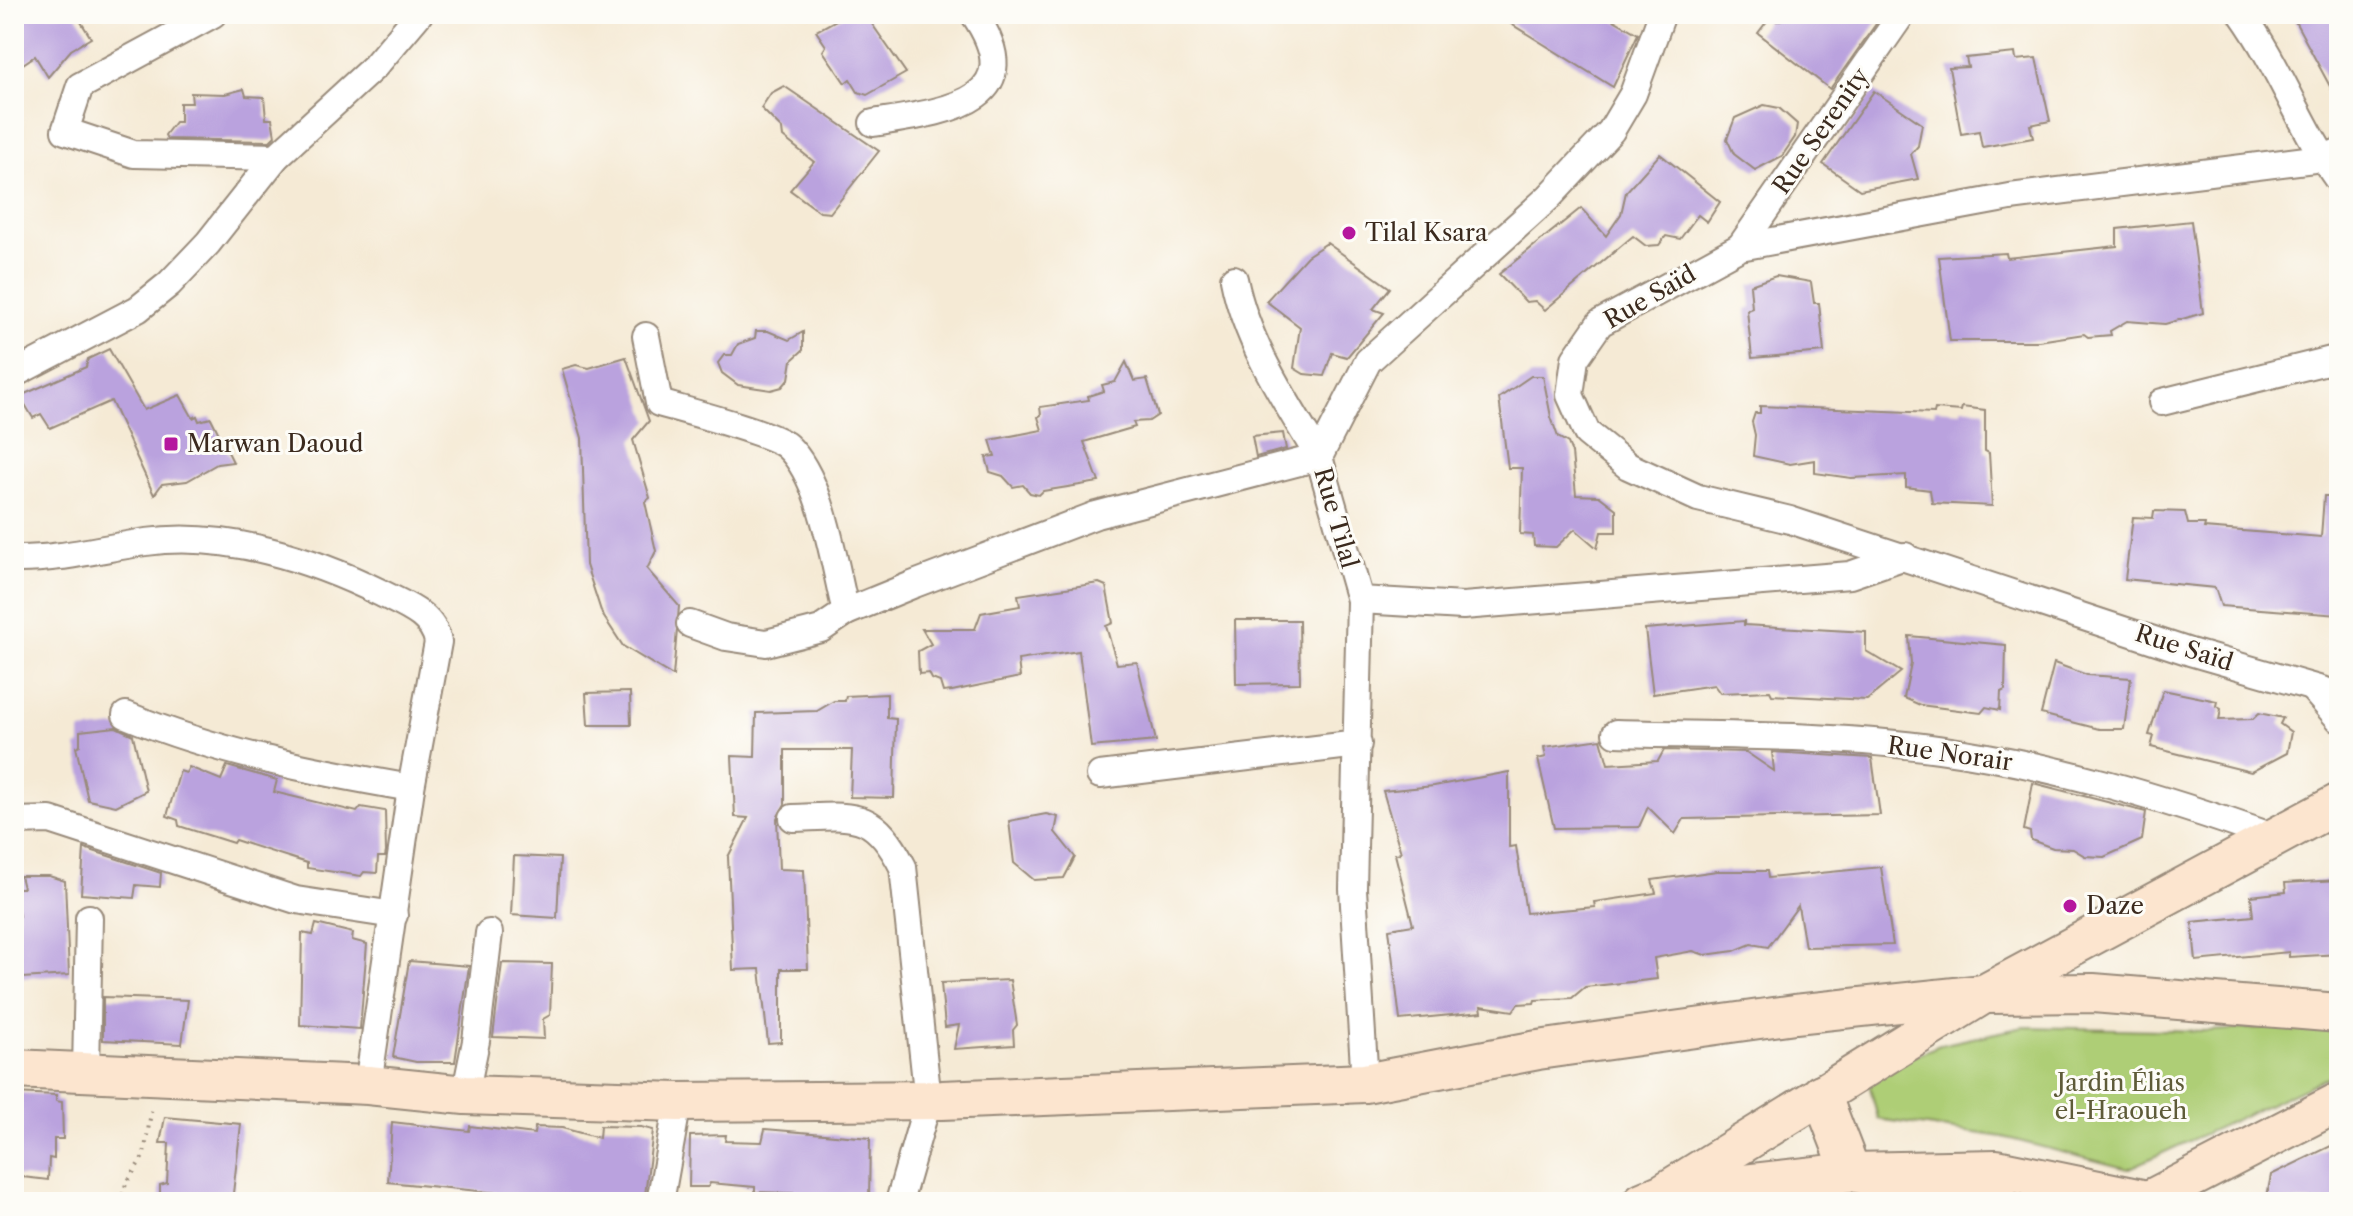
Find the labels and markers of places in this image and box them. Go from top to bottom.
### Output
place label: Tilal Ksara [1365,218,1488,247]
marker: Tilal Ksara [1340,224,1358,242]
place label: Marwan Daoud [187,429,364,458]
marker: Marwan Daoud [162,435,180,453]
place label: Daze [2086,891,2144,920]
marker: Daze [2061,897,2079,915]

